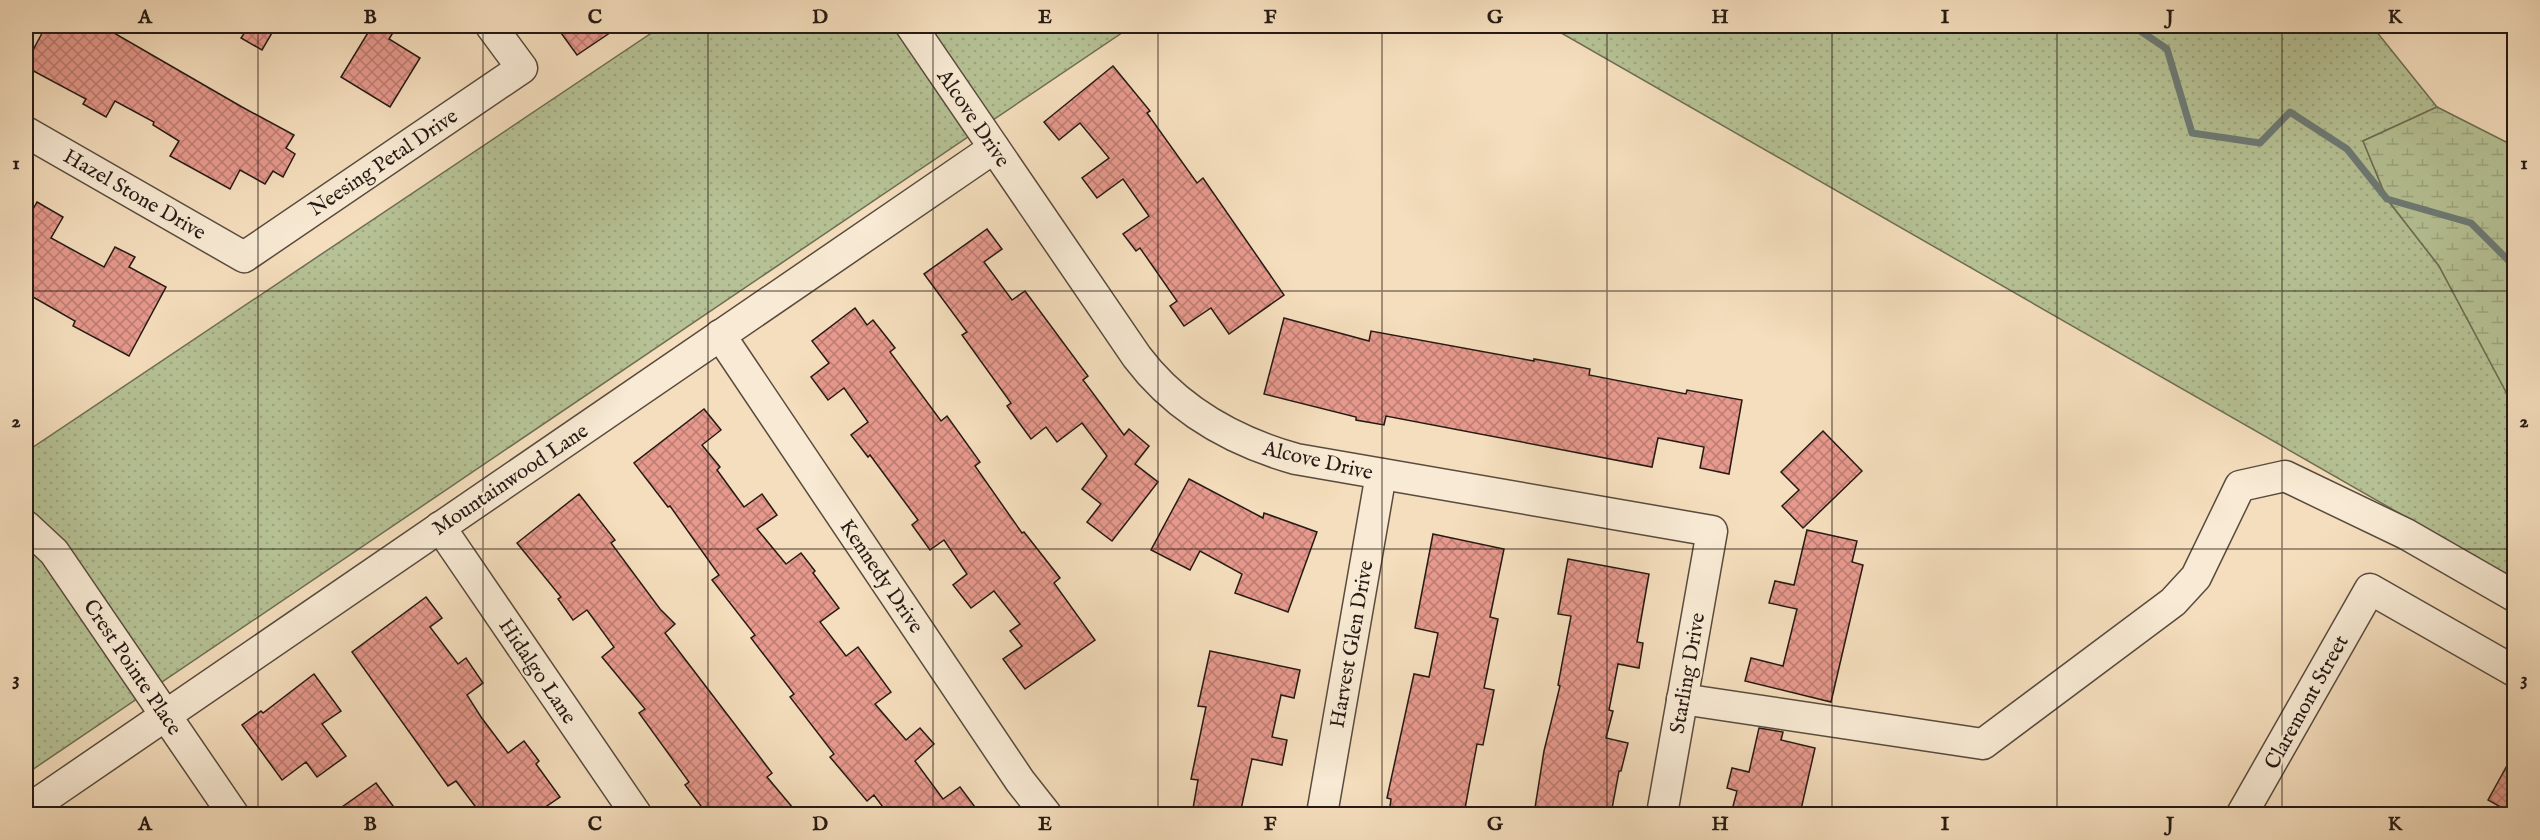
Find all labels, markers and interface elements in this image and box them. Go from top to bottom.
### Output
text: A [137,5,153,30]
text: B [363,5,377,30]
text: C [588,5,602,30]
text: D [812,5,828,30]
text: E [1038,5,1052,30]
text: F [1264,5,1277,30]
text: G [1487,5,1504,30]
text: H [1711,5,1729,30]
text: I [1941,5,1950,30]
text: J [2163,5,2175,30]
text: K [2388,5,2404,30]
street label: Alcove Drive [930,64,1016,173]
street label: Neesing Petal Drive [304,103,464,223]
street label: Hazel Stone Drive [58,144,211,247]
text: 1 [12,151,20,176]
text: 1 [2520,151,2528,176]
text: 2 [11,409,21,434]
text: 2 [2519,409,2529,434]
street label: Mountainwood Lane [428,418,594,542]
street label: Alcove Drive [1259,435,1376,487]
street label: Kennedy Drive [833,515,929,639]
street label: Harvest Glen Drive [1324,558,1381,730]
street label: Crest Pointe Place [76,595,187,741]
street label: Starling Drive [1665,610,1712,736]
street label: Hidalgo Lane [492,614,582,730]
street label: Claremont Street [2259,631,2355,775]
text: 3 [12,667,20,692]
text: 3 [2520,667,2528,692]
text: A [137,812,153,837]
text: B [363,812,377,837]
text: C [588,812,602,837]
text: D [812,812,828,837]
text: E [1038,812,1052,837]
text: F [1264,812,1277,837]
text: G [1487,812,1504,837]
text: H [1711,812,1729,837]
text: I [1941,812,1950,837]
text: J [2163,812,2175,837]
text: K [2388,812,2404,837]

